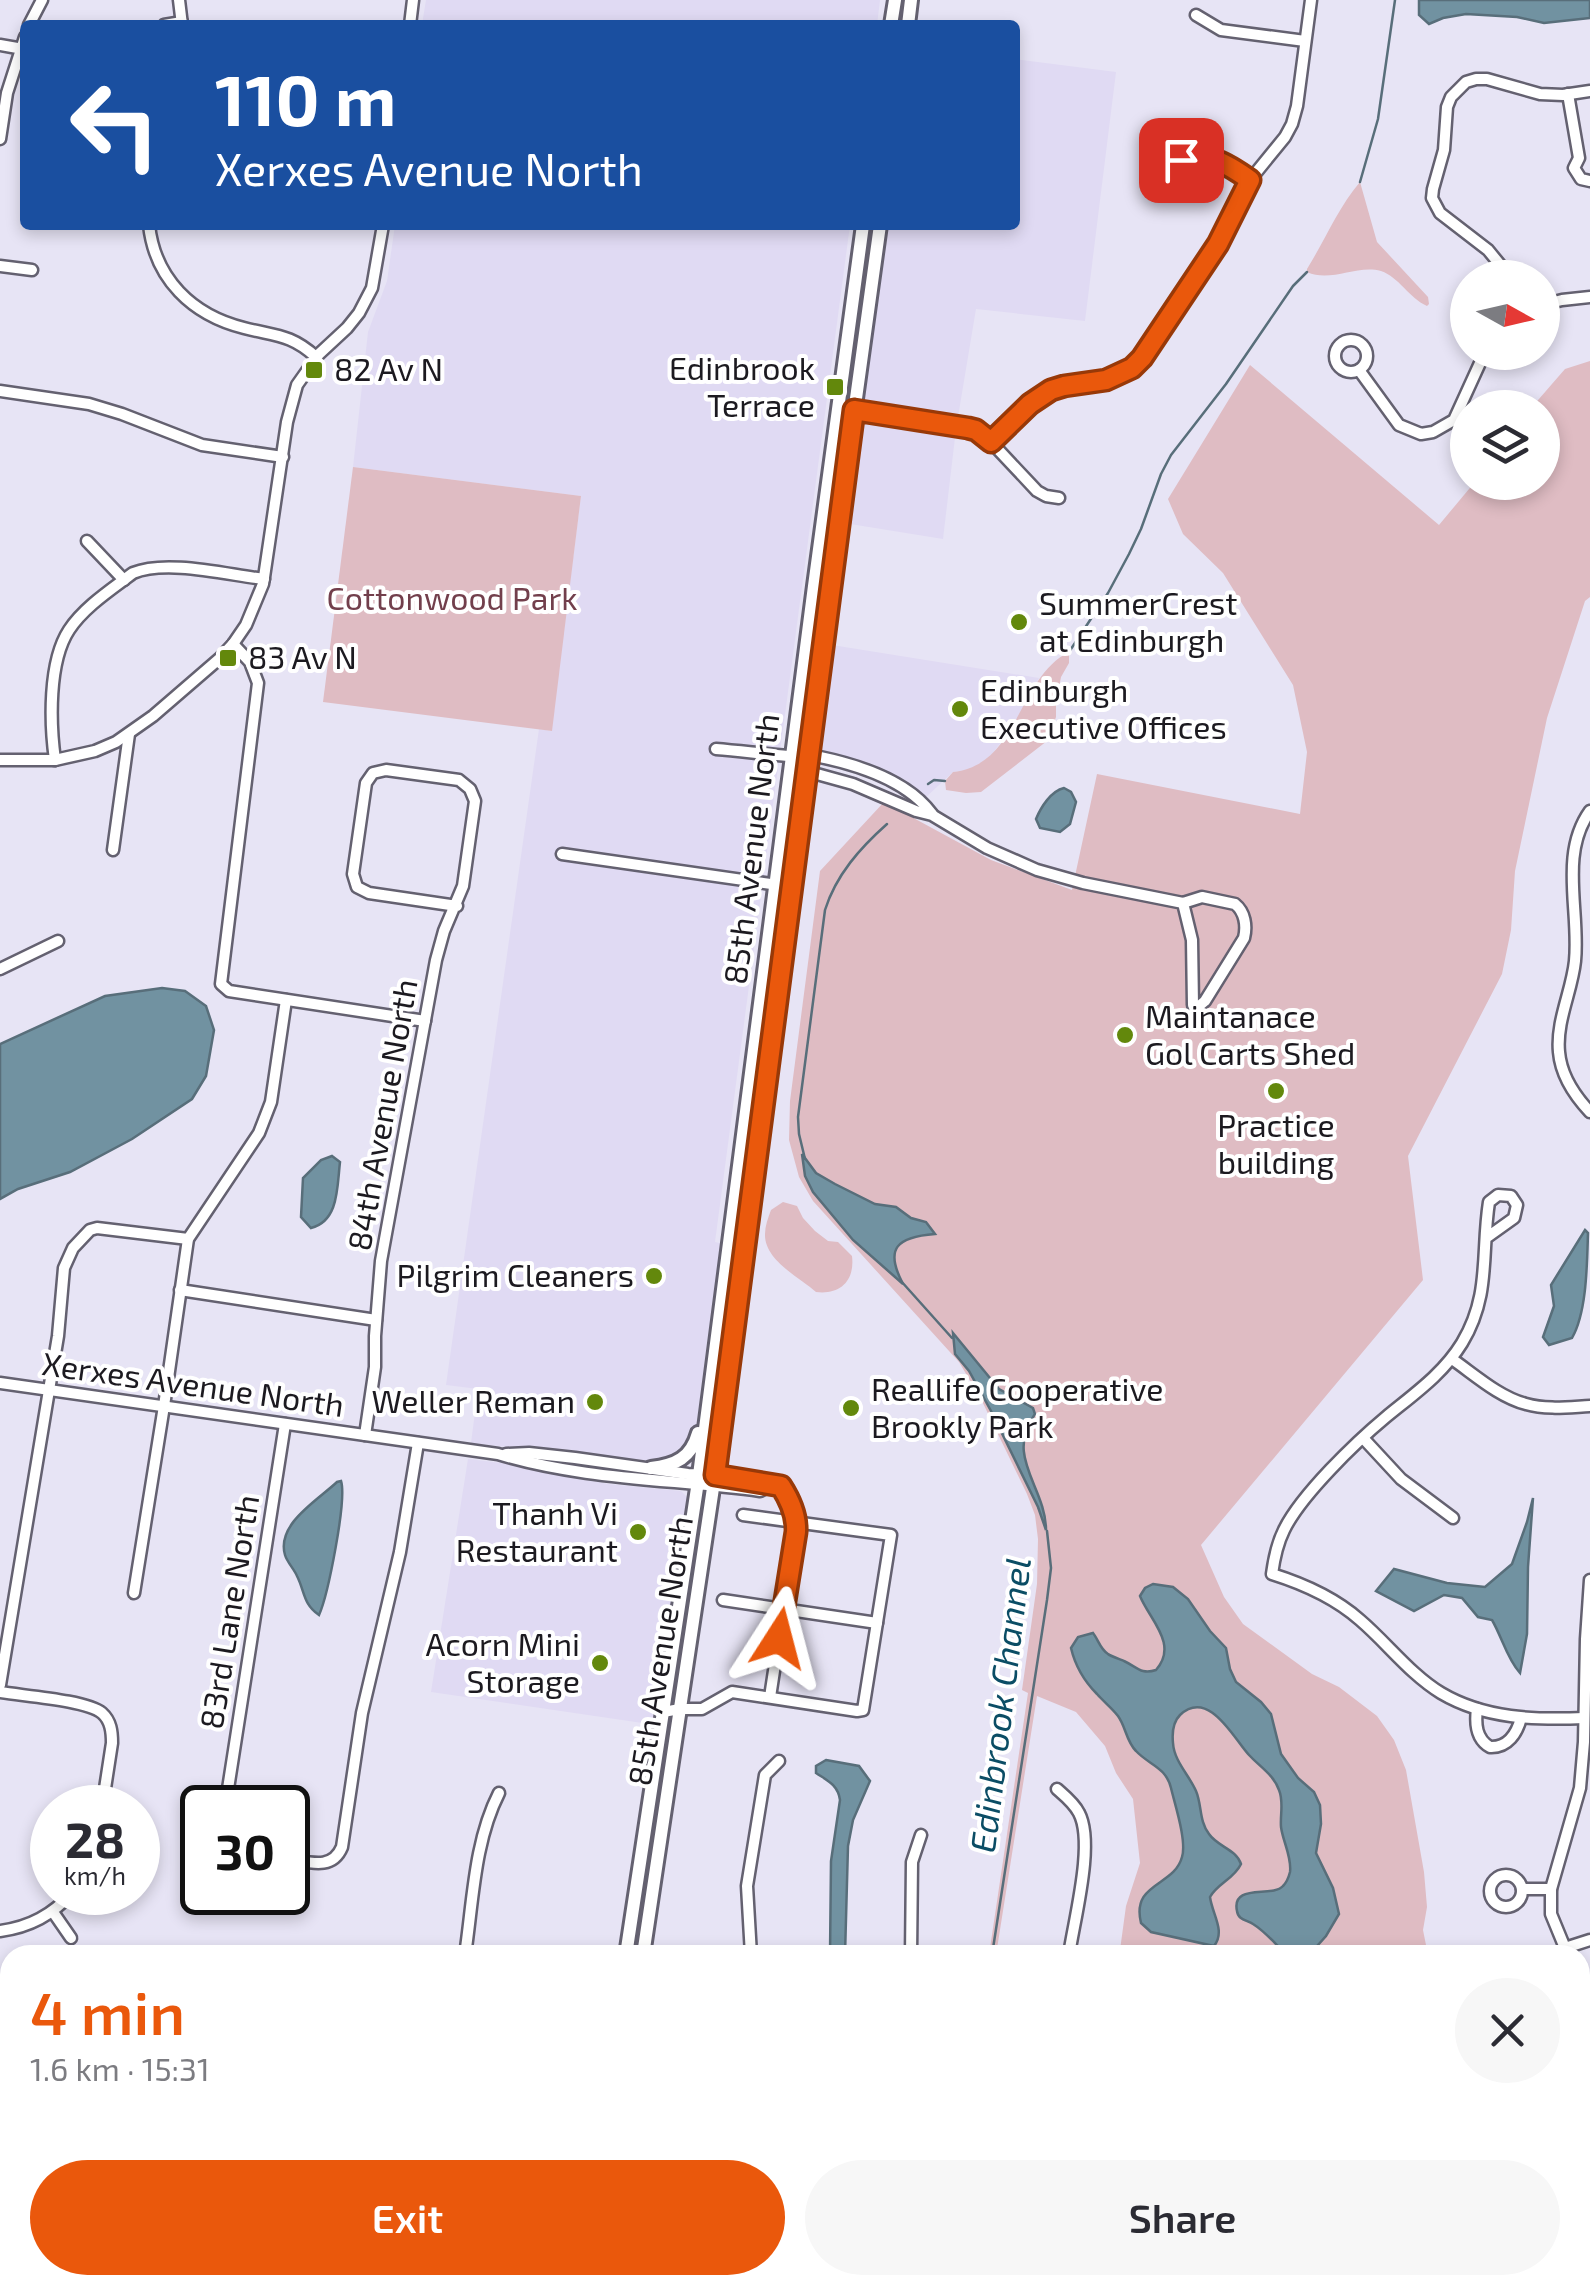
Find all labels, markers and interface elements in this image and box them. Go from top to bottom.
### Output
text: 110 m [215,56,396,140]
icon: left [50,60,180,190]
pin [1139,118,1224,203]
icon: arrive [1154,133,1209,188]
text: Xerxes Avenue North [215,141,643,195]
north arrow [1450,260,1560,370]
map controls [1450,260,1560,500]
place label: Edinbrook Terrace [669,348,815,423]
place label: 82 Av N [334,349,443,387]
marker: 82 Av N [303,359,325,381]
marker: Edinbrook Terrace [824,376,846,398]
button: layers [1450,390,1560,500]
park label: Cottonwood Park [326,578,578,616]
place label: SummerCrest at Edinburgh [1039,583,1238,658]
marker: SummerCrest at Edinburgh [1008,611,1030,633]
place label: 83 Av N [248,637,357,675]
marker: 83 Av N [217,647,239,669]
place label: Edinburgh Executive Offices [980,670,1227,745]
marker: Edinburgh Executive Offices [949,698,971,720]
street label: 85th Avenue North [715,711,785,986]
street label: 84th Avenue North [338,976,424,1253]
place label: Maintanace Gol Carts Shed [1145,996,1355,1071]
marker: Maintanace Gol Carts Shed [1114,1024,1136,1046]
marker: Practice building [1265,1080,1287,1102]
place label: Practice building [1217,1105,1335,1180]
place label: Pilgrim Cleaners [397,1255,634,1293]
marker: Pilgrim Cleaners [643,1265,665,1287]
street label: Xerxes Avenue North [40,1343,347,1423]
place label: Reallife Cooperative Brookly Park [871,1369,1163,1444]
place label: Weller Reman [372,1381,575,1419]
marker: Weller Reman [584,1391,606,1413]
marker: Reallife Cooperative Brookly Park [840,1397,862,1419]
street label: 83rd Lane North [191,1492,265,1731]
place label: Thanh Vi Restaurant [456,1493,618,1568]
street label: 85th Avenue North [619,1513,699,1788]
marker: Thanh Vi Restaurant [627,1521,649,1543]
water label: Edinbrook Channel [960,1555,1038,1855]
position arrow [727,1586,831,1690]
place label: Acorn Mini Storage [425,1624,580,1699]
marker: Acorn Mini Storage [589,1652,611,1674]
speed limit sign: 30 [180,1785,310,1915]
text: 28 [65,1808,125,1868]
text: km/h [64,1860,126,1890]
text: 4 min [30,1975,185,2047]
button: close [1455,1978,1560,2083]
text: 1.6 km · 15:31 [30,2049,210,2087]
button: Exit [30,2160,785,2275]
button: Share [805,2160,1560,2275]

